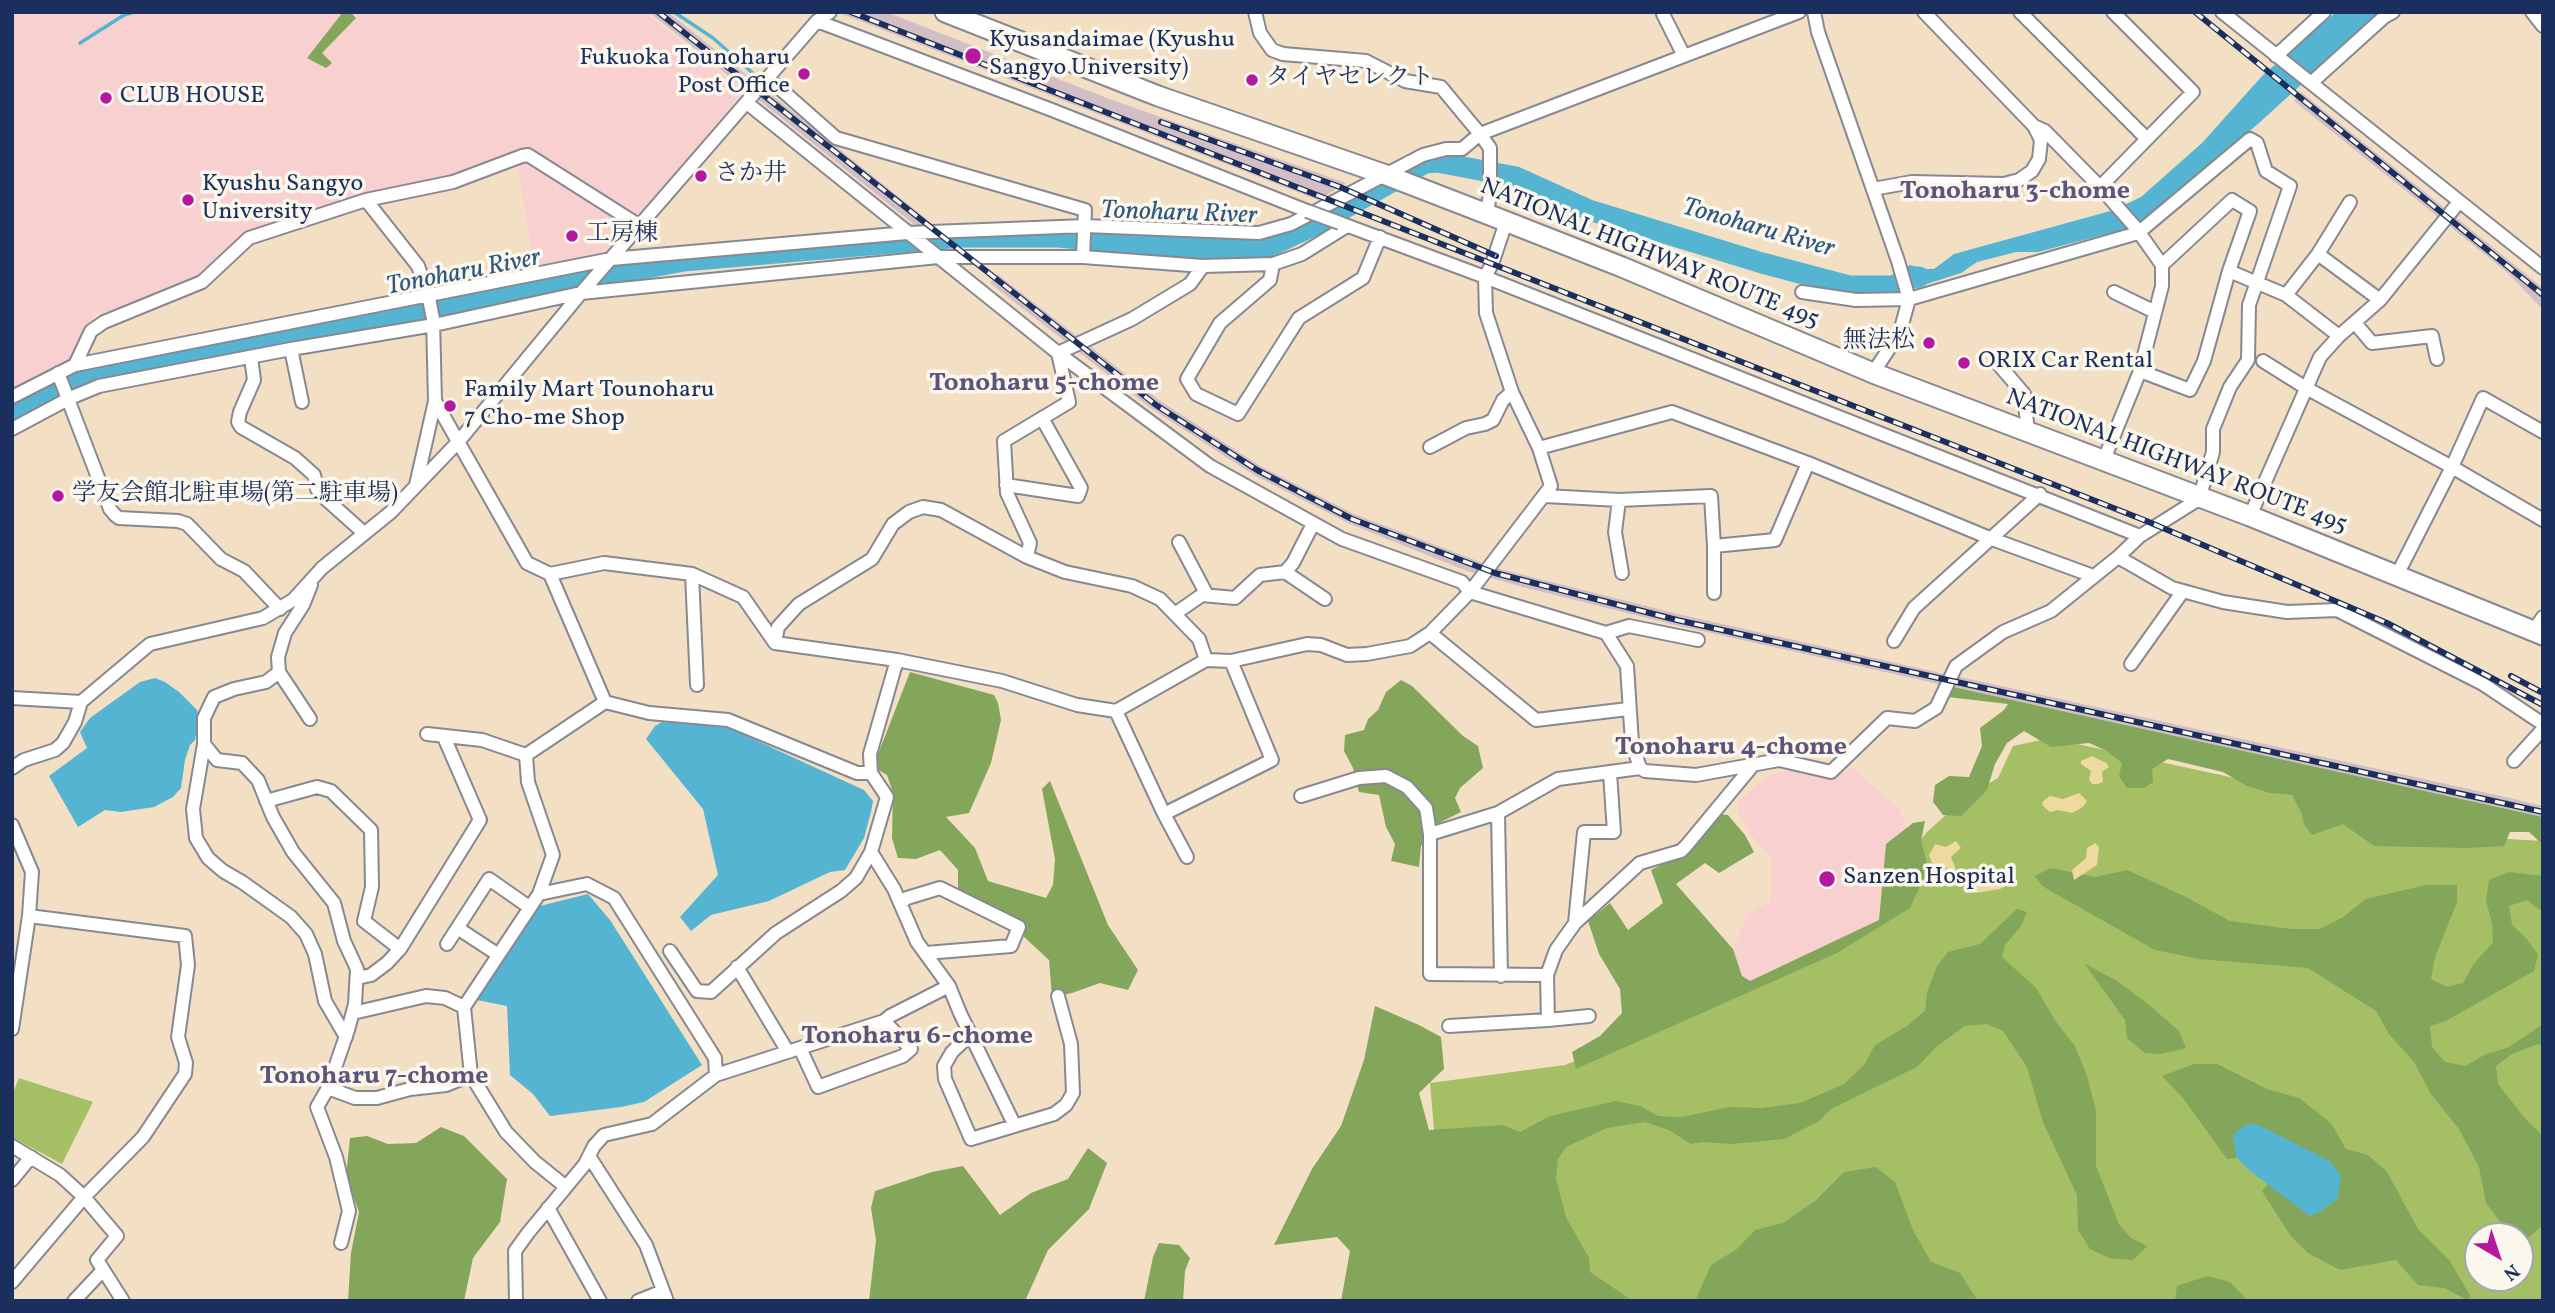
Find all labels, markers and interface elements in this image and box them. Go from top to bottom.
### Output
place label: Kyusandaimae (Kyushu Sangyo University) [989,28,1235,84]
place label: Fukuoka Tounoharu Post Office [579,46,790,102]
marker: Kyusandaimae (Kyushu Sangyo University) [963,46,983,66]
marker: Fukuoka Tounoharu Post Office [796,66,812,82]
place label: タイヤセレクト [1266,66,1434,94]
marker: タイヤセレクト [1244,72,1260,88]
place label: CLUB HOUSE [120,84,265,112]
marker: CLUB HOUSE [98,90,114,106]
place label: さか井 [715,162,787,190]
marker: さか井 [693,168,709,184]
place label: Kyushu Sangyo University [202,172,363,228]
street label: NATIONAL HIGHWAY ROUTE 495 [1475,174,1823,336]
district label: Tonoharu 3-chome [1900,177,2130,209]
marker: Kyushu Sangyo University [180,192,196,208]
water label: Tonoharu River [1678,193,1838,267]
water label: Tonoharu River [1100,197,1258,233]
place label: 工房棟 [586,222,658,250]
marker: 工房棟 [564,228,580,244]
water label: Tonoharu River [384,244,544,304]
place label: 無法松 [1843,329,1915,357]
marker: 無法松 [1921,335,1937,351]
place label: ORIX Car Rental [1978,349,2153,377]
marker: ORIX Car Rental [1956,355,1972,371]
district label: Tonoharu 5-chome [929,369,1159,401]
place label: Family Mart Tounoharu 7 Cho-me Shop [464,378,715,434]
street label: NATIONAL HIGHWAY ROUTE 495 [2001,384,2351,542]
marker: Family Mart Tounoharu 7 Cho-me Shop [442,398,458,414]
place label: 学友会館北駐車場(第二駐車場) [72,482,398,510]
marker: 学友会館北駐車場(第二駐車場) [50,488,66,504]
district label: Tonoharu 4-chome [1615,733,1847,765]
place label: Sanzen Hospital [1843,865,2015,893]
marker: Sanzen Hospital [1817,869,1837,889]
district label: Tonoharu 6-chome [801,1022,1033,1054]
district label: Tonoharu 7-chome [260,1062,488,1094]
north arrow [2464,1222,2534,1292]
text: N [2497,1257,2525,1286]

